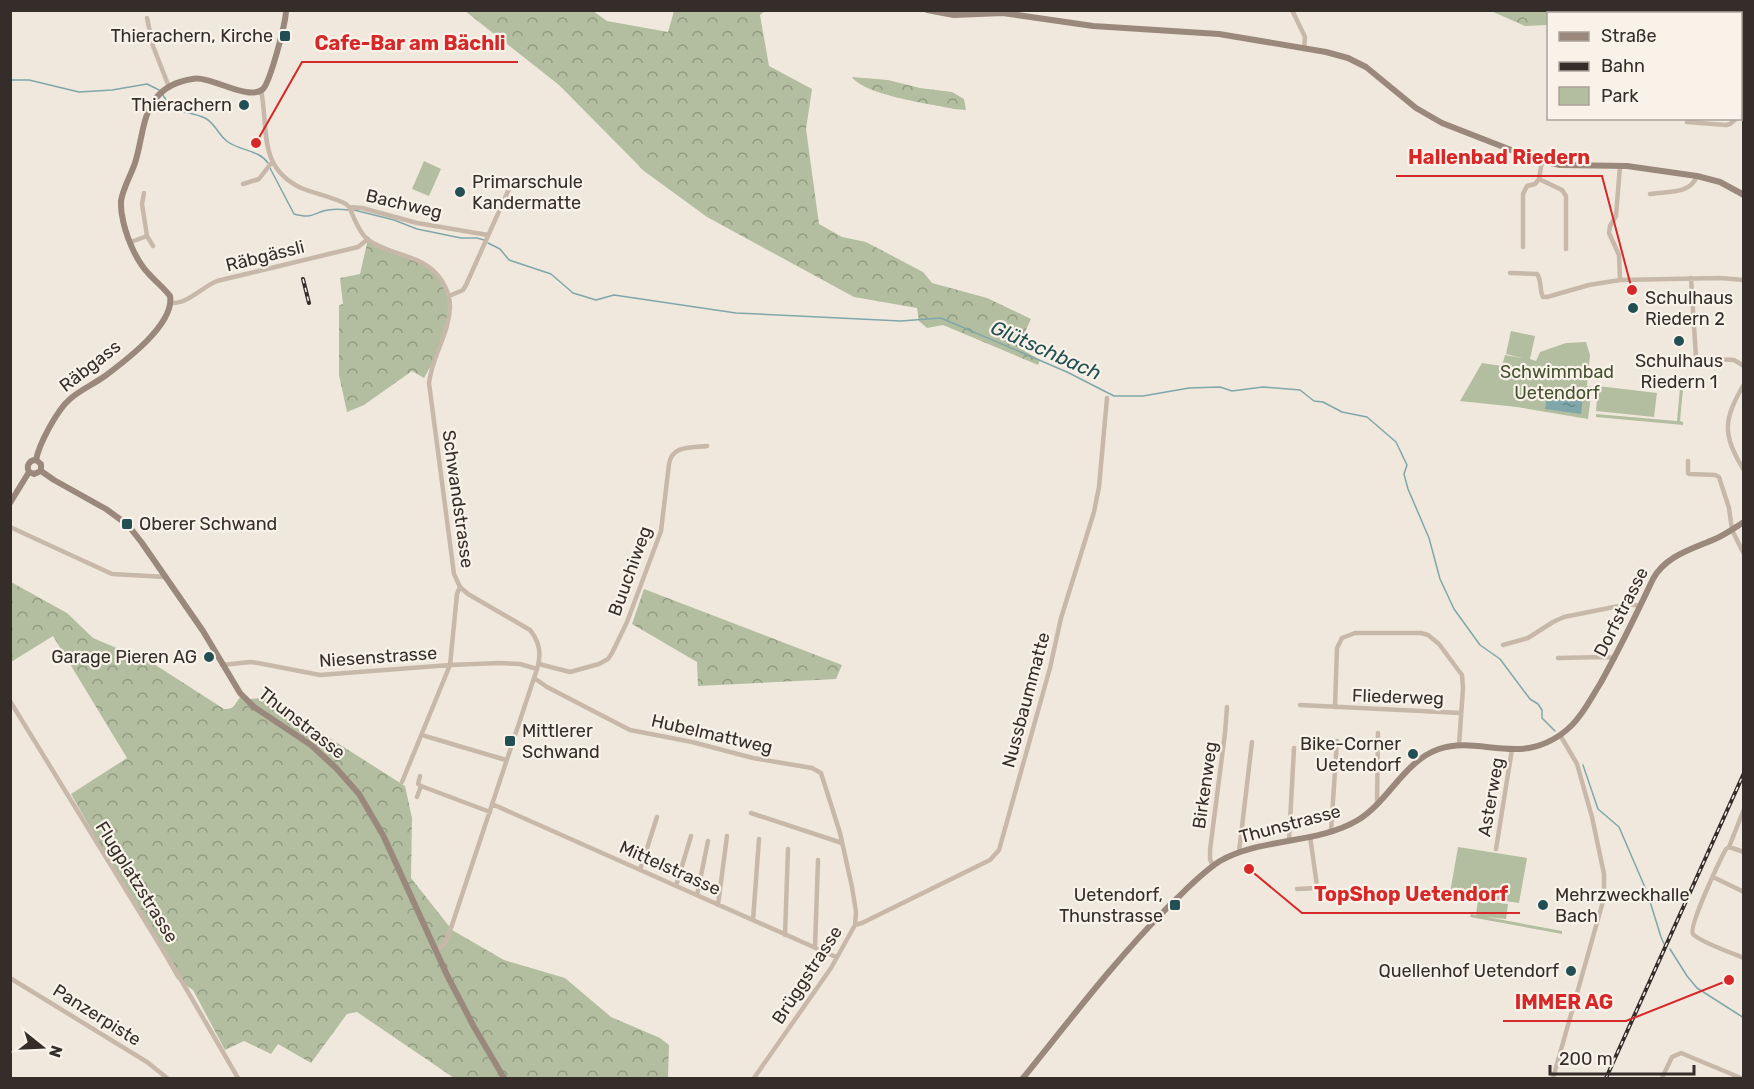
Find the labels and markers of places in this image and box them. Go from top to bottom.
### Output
callout: Cafe-Bar am Bächli [302,24,518,62]
place label: Thierachern, Kirche [110,25,273,47]
marker: Thierachern, Kirche [278,29,292,43]
place label: Thierachern [131,94,232,116]
marker: Thierachern [237,98,251,112]
callout: Hallenbad Riedern [1396,138,1602,176]
place label: Primarschule Kandermatte [472,171,583,214]
marker: Primarschule Kandermatte [453,185,467,199]
place label: Schulhaus Riedern 2 [1645,287,1733,330]
marker: Schulhaus Riedern 2 [1626,301,1640,315]
marker: Schulhaus Riedern 1 [1672,334,1686,348]
place label: Schulhaus Riedern 1 [1635,350,1723,393]
place label: Oberer Schwand [139,513,277,535]
marker: Oberer Schwand [120,517,134,531]
place label: Garage Pieren AG [51,646,197,668]
marker: Garage Pieren AG [202,650,216,664]
place label: Mittlerer Schwand [522,720,600,763]
place label: Bike-Corner Uetendorf [1300,733,1401,776]
marker: Mittlerer Schwand [503,734,517,748]
marker: Bike-Corner Uetendorf [1406,747,1420,761]
callout: TopShop Uetendorf [1302,875,1520,913]
place label: Uetendorf, Thunstrasse [1059,884,1163,927]
place label: Mehrzweckhalle Bach [1555,884,1690,927]
marker: Uetendorf, Thunstrasse [1168,898,1182,912]
marker: Mehrzweckhalle Bach [1536,898,1550,912]
place label: Quellenhof Uetendorf [1379,960,1559,982]
marker: Quellenhof Uetendorf [1564,964,1578,978]
callout: IMMER AG [1503,983,1626,1021]

